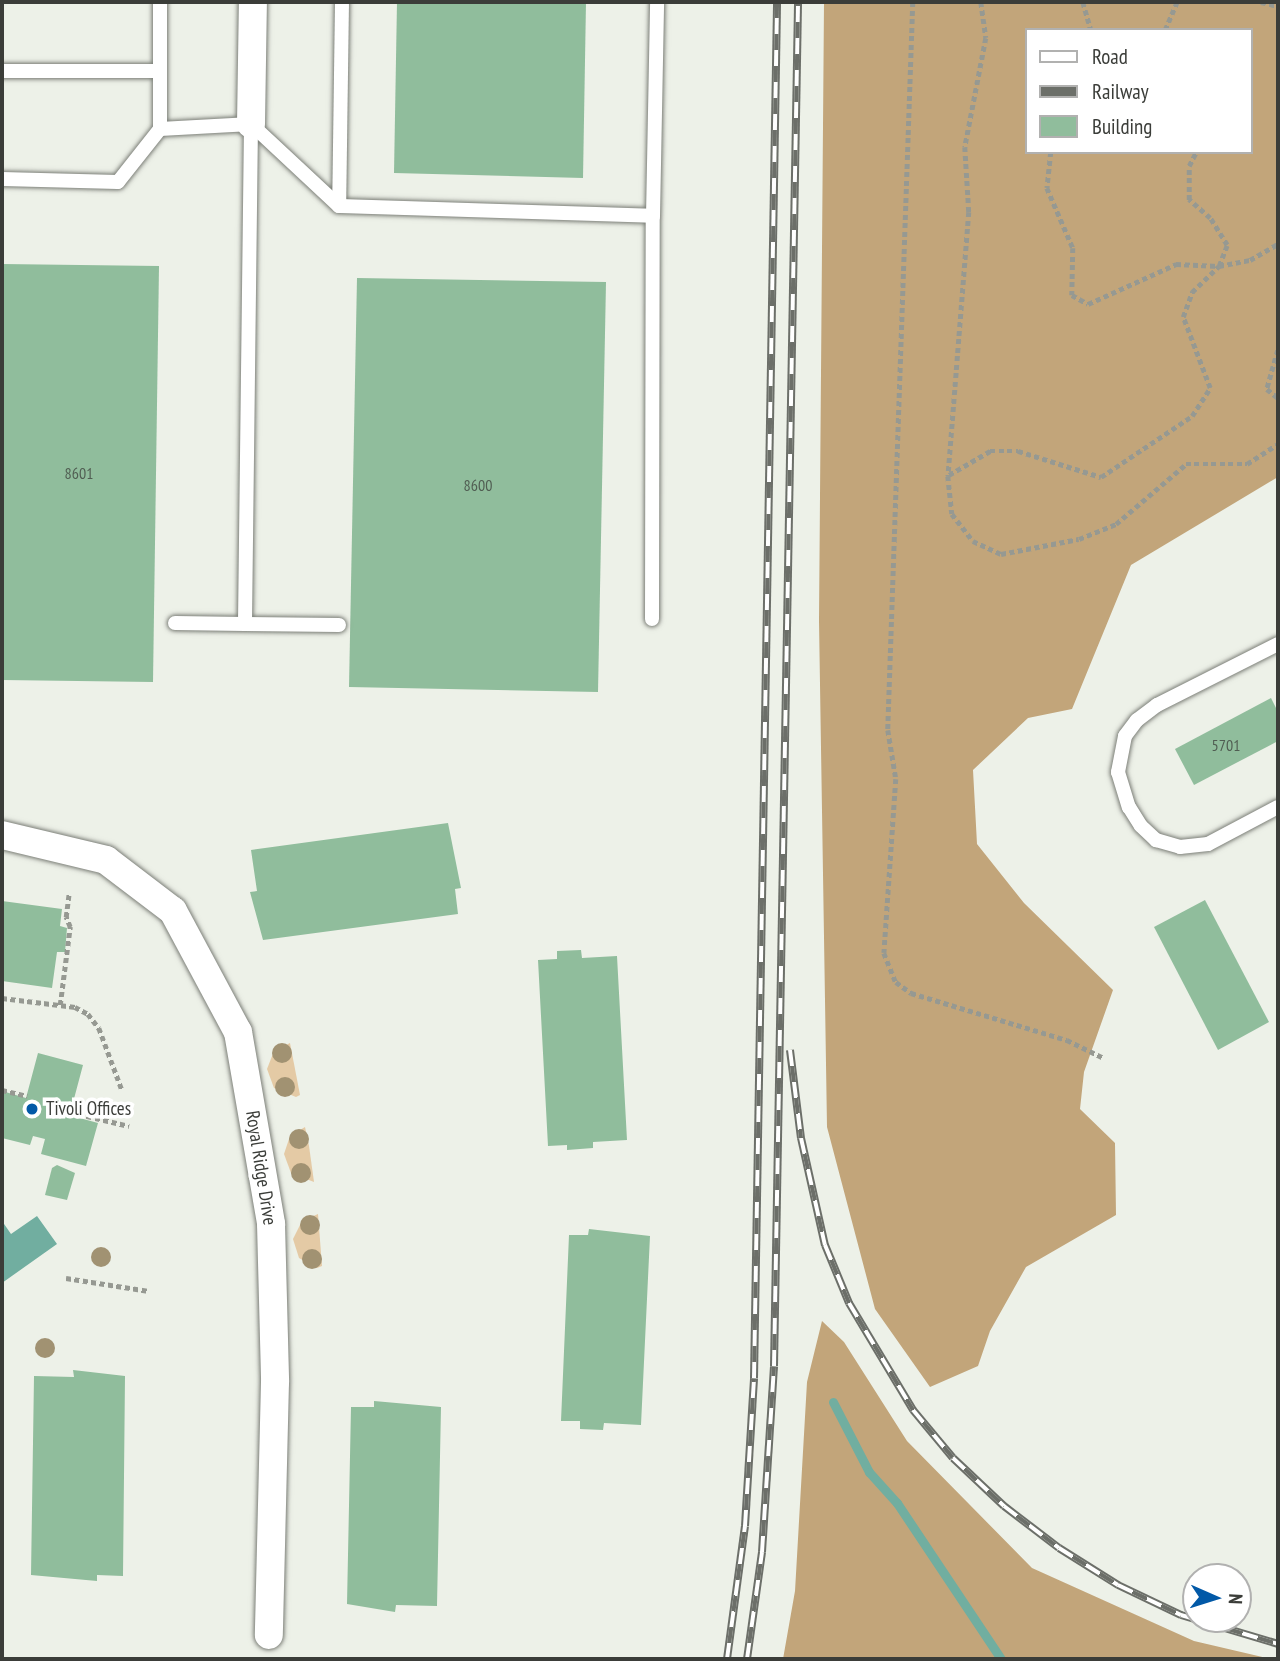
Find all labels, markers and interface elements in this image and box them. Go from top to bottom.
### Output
legend [1024,28,1252,154]
text: Road [1092,43,1128,70]
text: Railway [1092,78,1149,105]
text: Building [1092,113,1152,140]
house number: 8601 [65,463,93,483]
house number: 8600 [464,475,492,495]
house number: 5701 [1212,735,1240,755]
place label: Tivoli Offices [46,1098,131,1120]
marker: Tivoli Offices [24,1101,40,1117]
street label: Royal Ridge Drive [241,1109,281,1227]
north arrow [1182,1563,1252,1633]
text: N [1224,1593,1248,1605]

